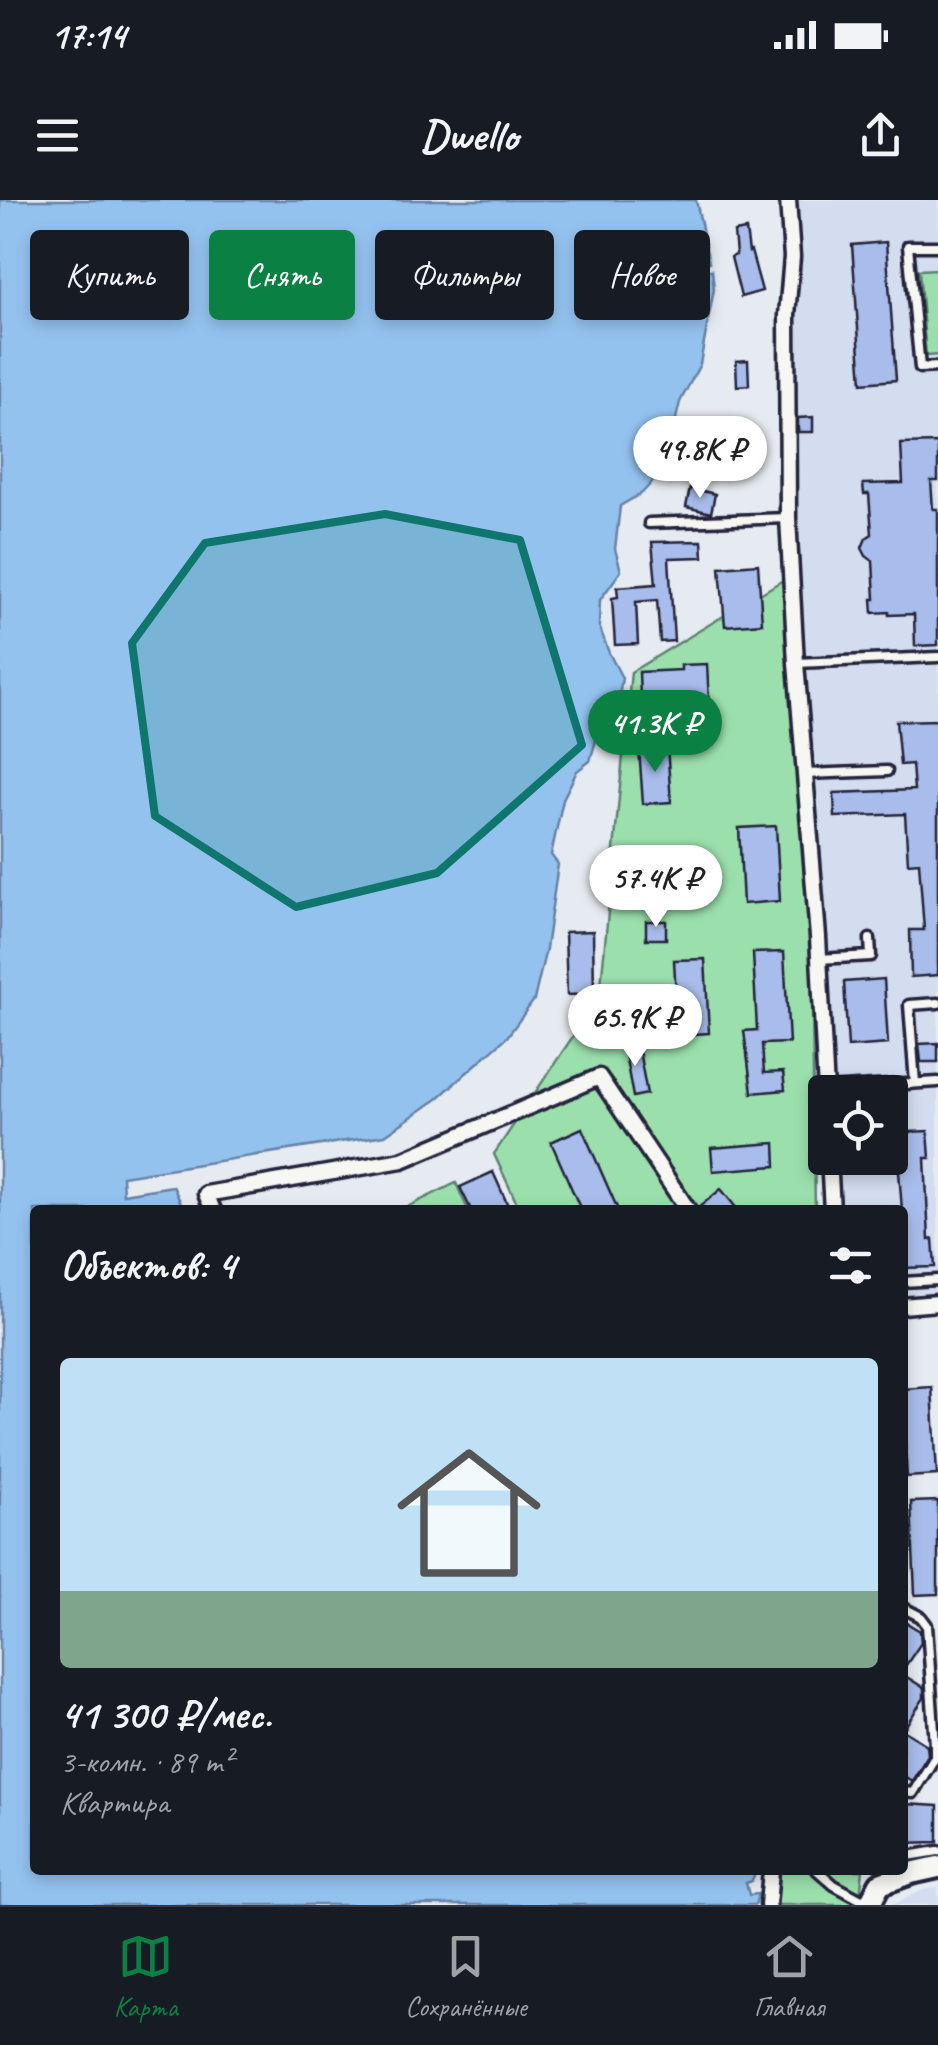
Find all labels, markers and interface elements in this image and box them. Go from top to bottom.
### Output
text: 17:14 [50,12,126,59]
text: Dwello [420,107,518,164]
icon: menu [30,108,85,163]
icon: share [853,108,908,163]
chip: Купить [30,230,189,320]
chip: Снять [209,230,355,320]
chip: Фильтры [375,230,554,320]
chip: Новое [574,230,710,320]
pin: 49.8K ₽ [608,416,792,501]
text: 49.8K ₽ [655,428,745,469]
pin: 41.3K ₽ [563,690,747,775]
text: 41.3K ₽ [610,702,700,743]
pin: 57.4K ₽ [564,845,748,930]
text: 57.4K ₽ [611,857,701,898]
pin: 65.9K ₽ [543,984,727,1069]
text: 65.9K ₽ [590,996,680,1037]
map controls [808,1075,908,1175]
button: locate [808,1075,908,1175]
icon: filters [823,1238,878,1293]
text: Объектов: 4 [60,1239,236,1292]
icon: home [379,1423,559,1603]
text: 41 300 ₽/мес. [60,1688,271,1741]
text: 3-комн. · 89 m² [60,1741,232,1782]
text: Квартира [60,1782,169,1823]
tab: Карта [114,1929,178,2024]
tab: Сохранённые [405,1929,527,2024]
tab: Главная [754,1929,824,2024]

